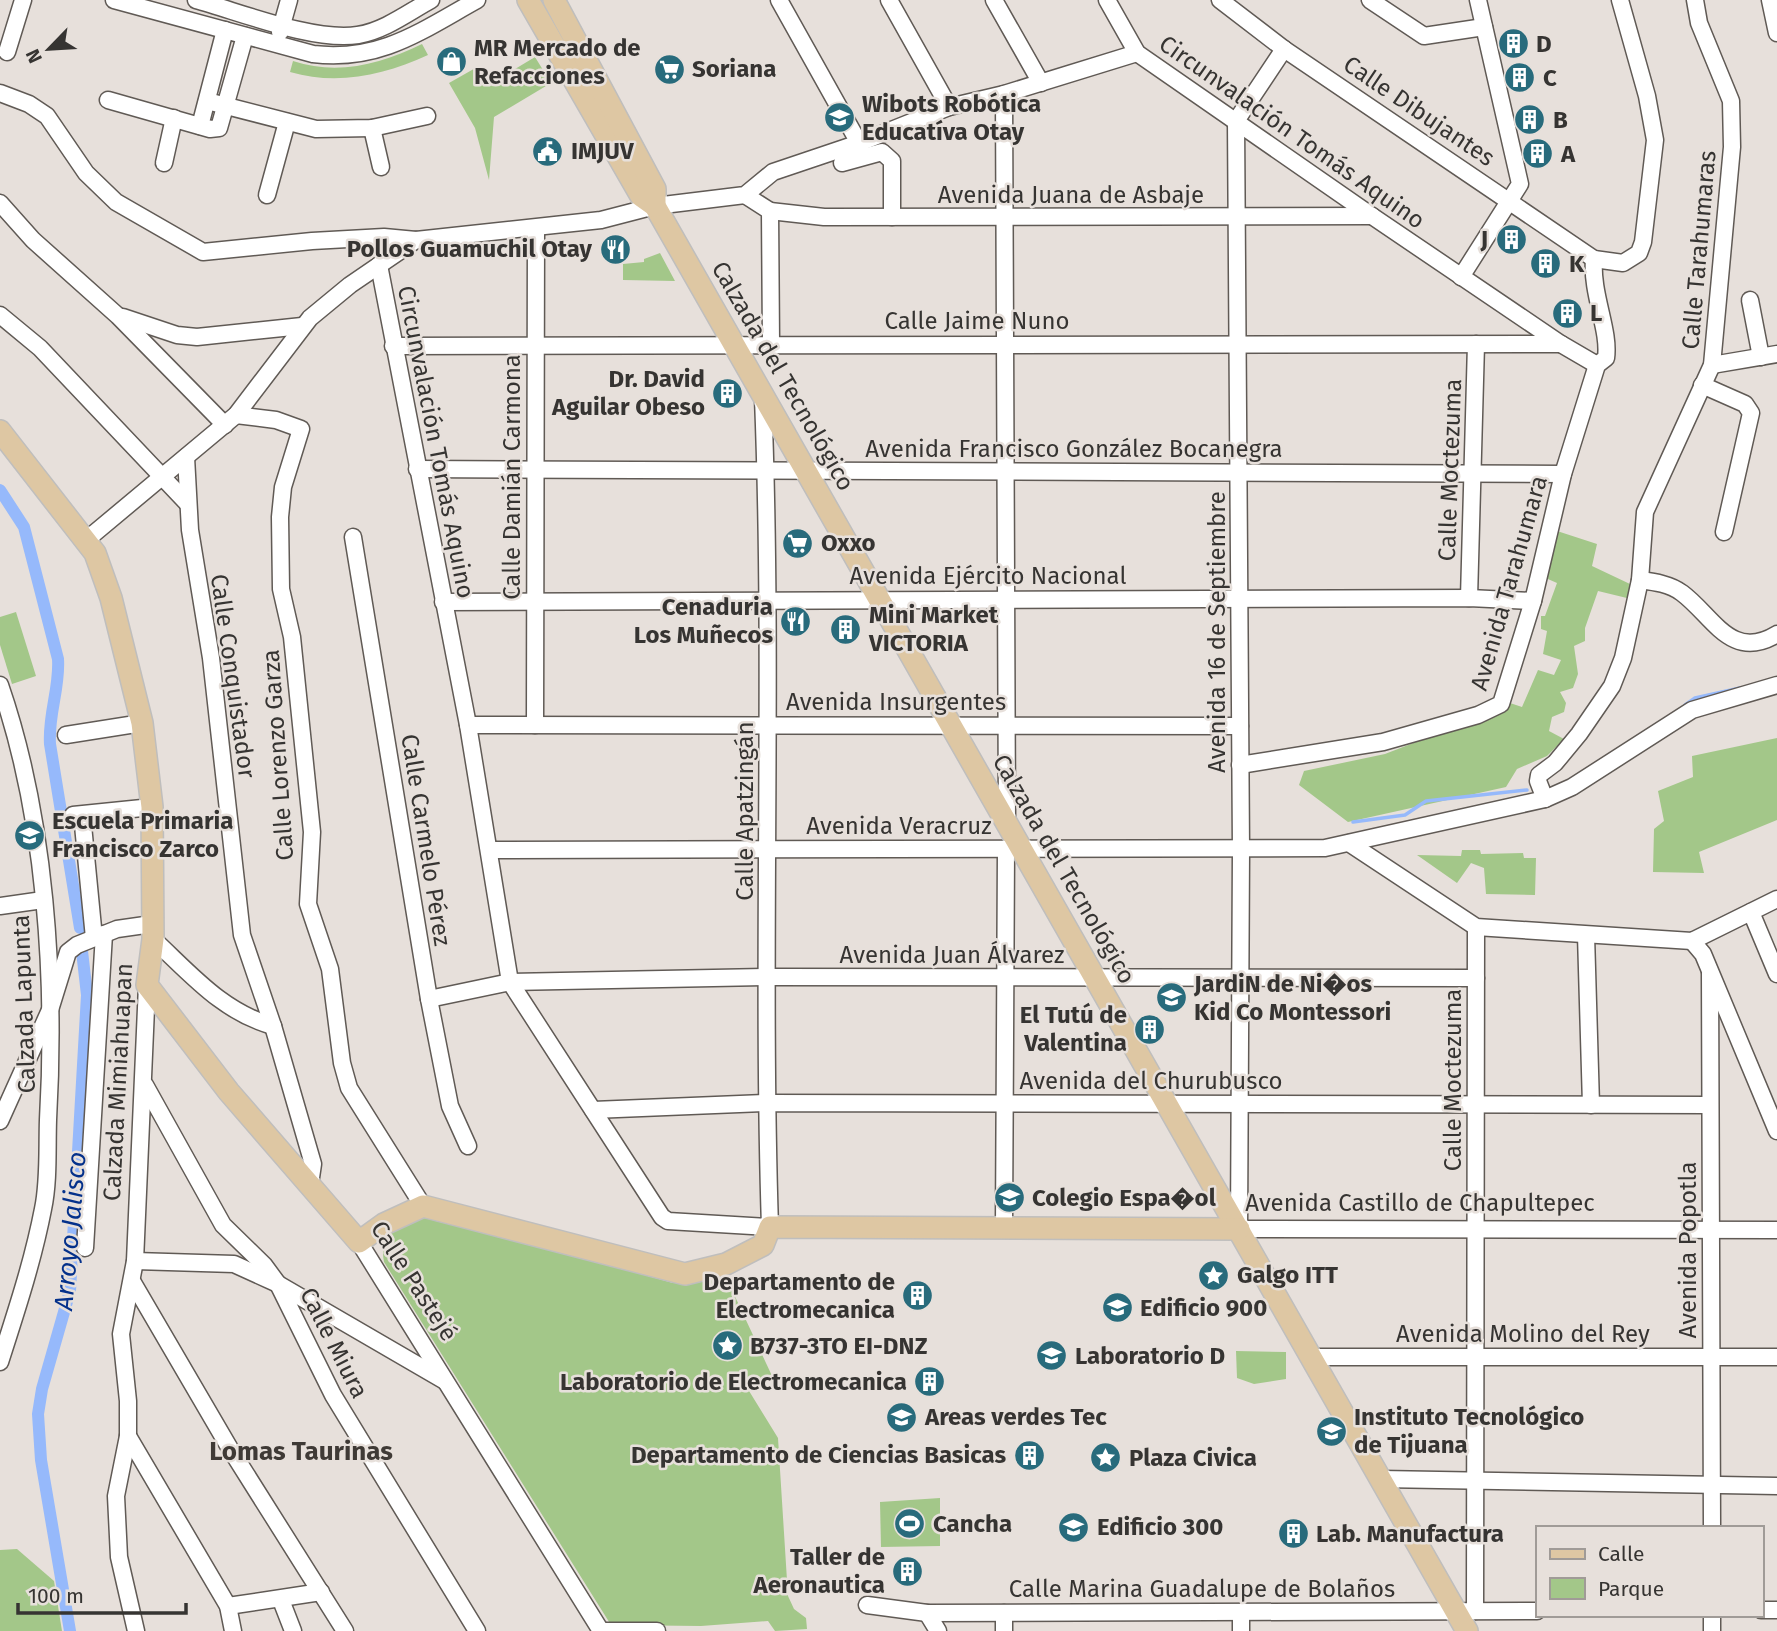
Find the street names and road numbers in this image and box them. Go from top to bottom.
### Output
street label: Circunvalación Tomás Aquino [1154,29,1430,235]
street label: Calle Dibujantes [1338,50,1500,172]
street label: Calle Tarahumaras [1676,150,1722,350]
street label: Avenida Juana de Asbaje [938,181,1204,209]
street label: Calzada del Tecnológico [706,256,860,496]
street label: Circunvalación Tomás Aquino [392,283,480,601]
street label: Calle Jaime Nuno [885,307,1070,335]
street label: Calle Damián Carmona [498,354,526,600]
street label: Calle Moctezuma [1433,378,1467,562]
street label: Avenida Francisco González Bocanegra [865,435,1283,463]
street label: Avenida Tarahumara [1465,472,1553,694]
street label: Avenida 16 de Septiembre [1203,491,1231,773]
street label: Avenida Ejército Nacional [850,562,1126,590]
street label: Calle Conquistador [205,572,261,781]
street label: Calle Lorenzo Garza [257,648,299,862]
street label: Avenida Insurgentes [786,688,1006,716]
street label: Calle Apatzingán [731,721,759,901]
street label: Calle Carmelo Pérez [395,732,457,948]
street label: Calzada del Tecnológico [987,749,1141,989]
street label: Avenida Veracruz [806,812,992,840]
street label: Calzada Lapunta [7,914,41,1094]
street label: Avenida Juan Álvarez [840,940,1064,969]
street label: Calzada Mimiahuapan [98,962,138,1202]
street label: Calle Moctezuma [1439,989,1467,1171]
street label: Avenida del Churubusco [1020,1067,1282,1095]
street label: Avenida Popotla [1674,1161,1702,1339]
street label: Avenida Castillo de Chapultepec [1245,1189,1595,1217]
street label: Calle Pastejé [365,1216,463,1346]
street label: Calle Miura [294,1283,374,1403]
street label: Avenida Molino del Rey [1396,1320,1650,1348]
street label: Calle Marina Guadalupe de Bolaños [1009,1575,1395,1603]

